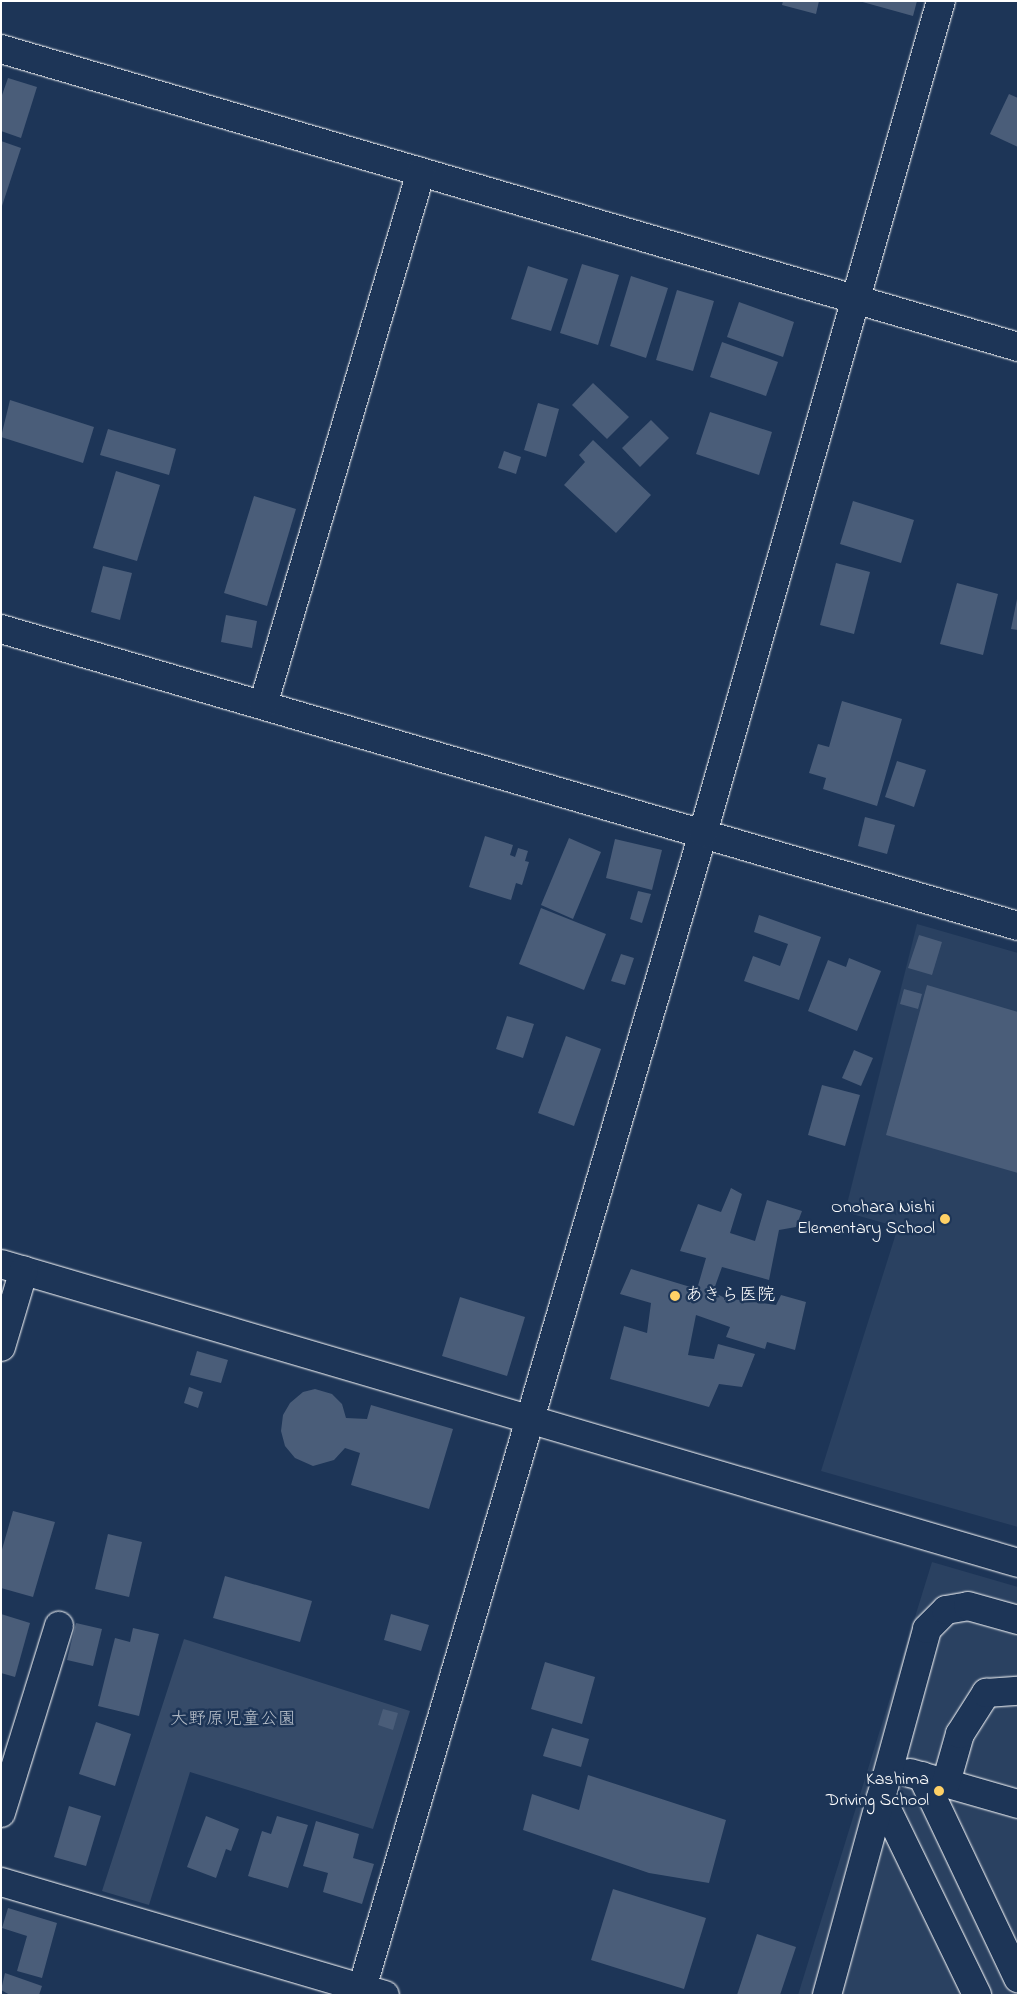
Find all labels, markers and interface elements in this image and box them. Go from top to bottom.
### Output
place label: Onohara Nishi Elementary School [797,1198,935,1240]
marker: Onohara Nishi Elementary School [939,1213,951,1225]
place label: あきら医院 [685,1285,775,1307]
marker: あきら医院 [669,1290,681,1302]
park label: 大野原児童公園 [170,1709,296,1731]
place label: Kashima Driving School [826,1770,929,1812]
marker: Kashima Driving School [933,1785,945,1797]

